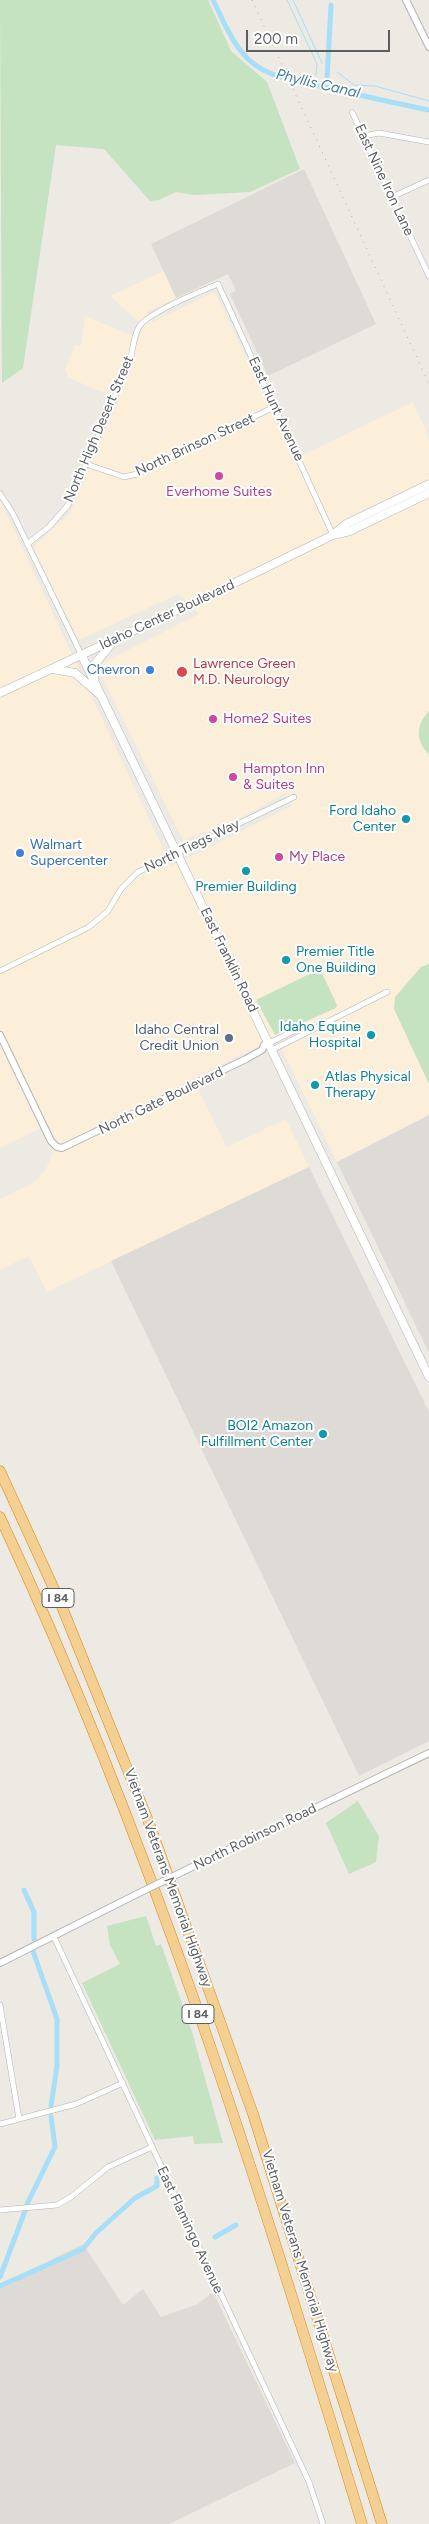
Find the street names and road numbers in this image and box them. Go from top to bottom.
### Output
street label: East Nine Iron Lane [351,121,417,239]
street label: North High Desert Street [60,353,138,505]
street label: East Hunt Avenue [245,354,307,464]
street label: North Brinson Street [133,410,257,480]
street label: Idaho Center Boulevard [97,576,237,654]
street label: North Tiegs Way [141,816,243,876]
street label: East Franklin Road [196,905,262,1015]
street label: North Gate Boulevard [96,1064,226,1138]
road number: I 84 [42,1589,74,1608]
street label: Vietnam Veterans Memorial Highway [120,1766,216,1990]
street label: North Robinson Road [191,1800,319,1874]
road number: I 84 [182,2005,214,2024]
street label: Vietnam Veterans Memorial Highway [258,2148,342,2374]
street label: East Flamingo Avenue [153,2164,227,2296]

